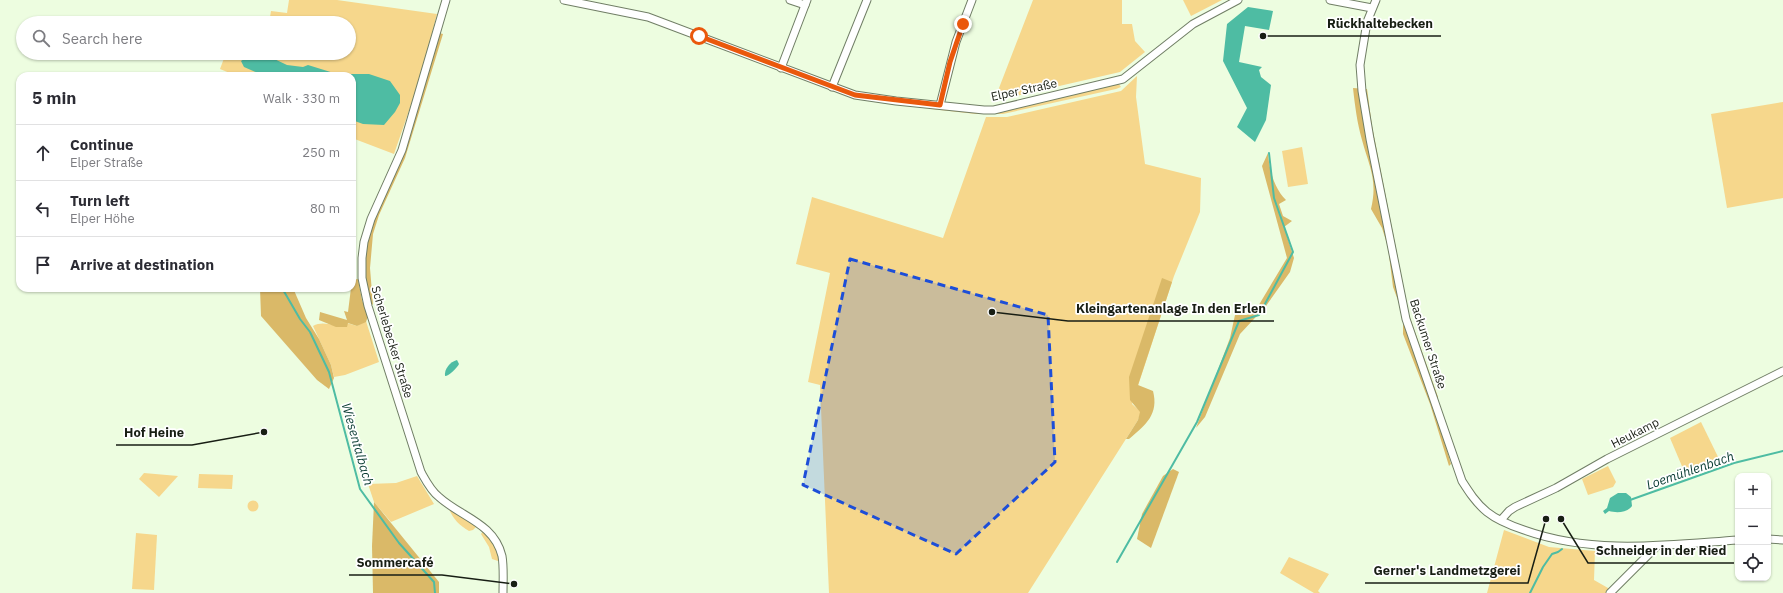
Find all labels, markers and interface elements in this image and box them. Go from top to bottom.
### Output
callout: Rückhaltebecken [1319,11,1441,36]
route end [954,15,972,33]
text: Rückhaltebecken [1327,15,1433,32]
search box [16,16,356,60]
icon: search [30,27,52,49]
route start [690,27,708,45]
text: Search here [62,29,142,48]
street label: Elper Straße [989,75,1059,104]
text: 5 min [32,87,76,109]
text: Walk · 330 m [263,90,340,107]
text: Continue [70,135,134,154]
icon: ahead [32,142,54,164]
text: 250 m [302,144,340,161]
text: Elper Straße [70,154,143,171]
text: Turn left [70,191,130,210]
icon: left [32,198,54,220]
text: 80 m [310,200,340,217]
text: Elper Höhe [70,210,135,227]
icon: arrive [32,254,54,276]
text: Arrive at destination [70,255,214,274]
street label: Scherlebecker Straße [368,284,417,400]
callout: Kleingartenanlage In den Erlen [1068,296,1274,321]
street label: Backumer Straße [1407,297,1450,391]
text: Kleingartenanlage In den Erlen [1076,300,1266,317]
water label: Wiesentalbach [338,401,377,487]
street label: Heukamp [1608,414,1661,451]
callout: Hof Heine [116,420,192,445]
text: Hof Heine [124,424,184,441]
water label: Loemühlenbach [1644,448,1736,493]
map controls [1735,473,1771,581]
button: + [1735,473,1771,509]
button: − [1735,509,1771,545]
callout: Schneider in der Ried [1588,538,1734,563]
text: Schneider in der Ried [1596,542,1726,559]
button: locate [1735,545,1771,581]
callout: Sommercafé [349,550,442,575]
text: Sommercafé [356,554,434,571]
callout: Gerner's Landmetzgerei [1365,558,1528,583]
text: Gerner's Landmetzgerei [1374,562,1520,579]

